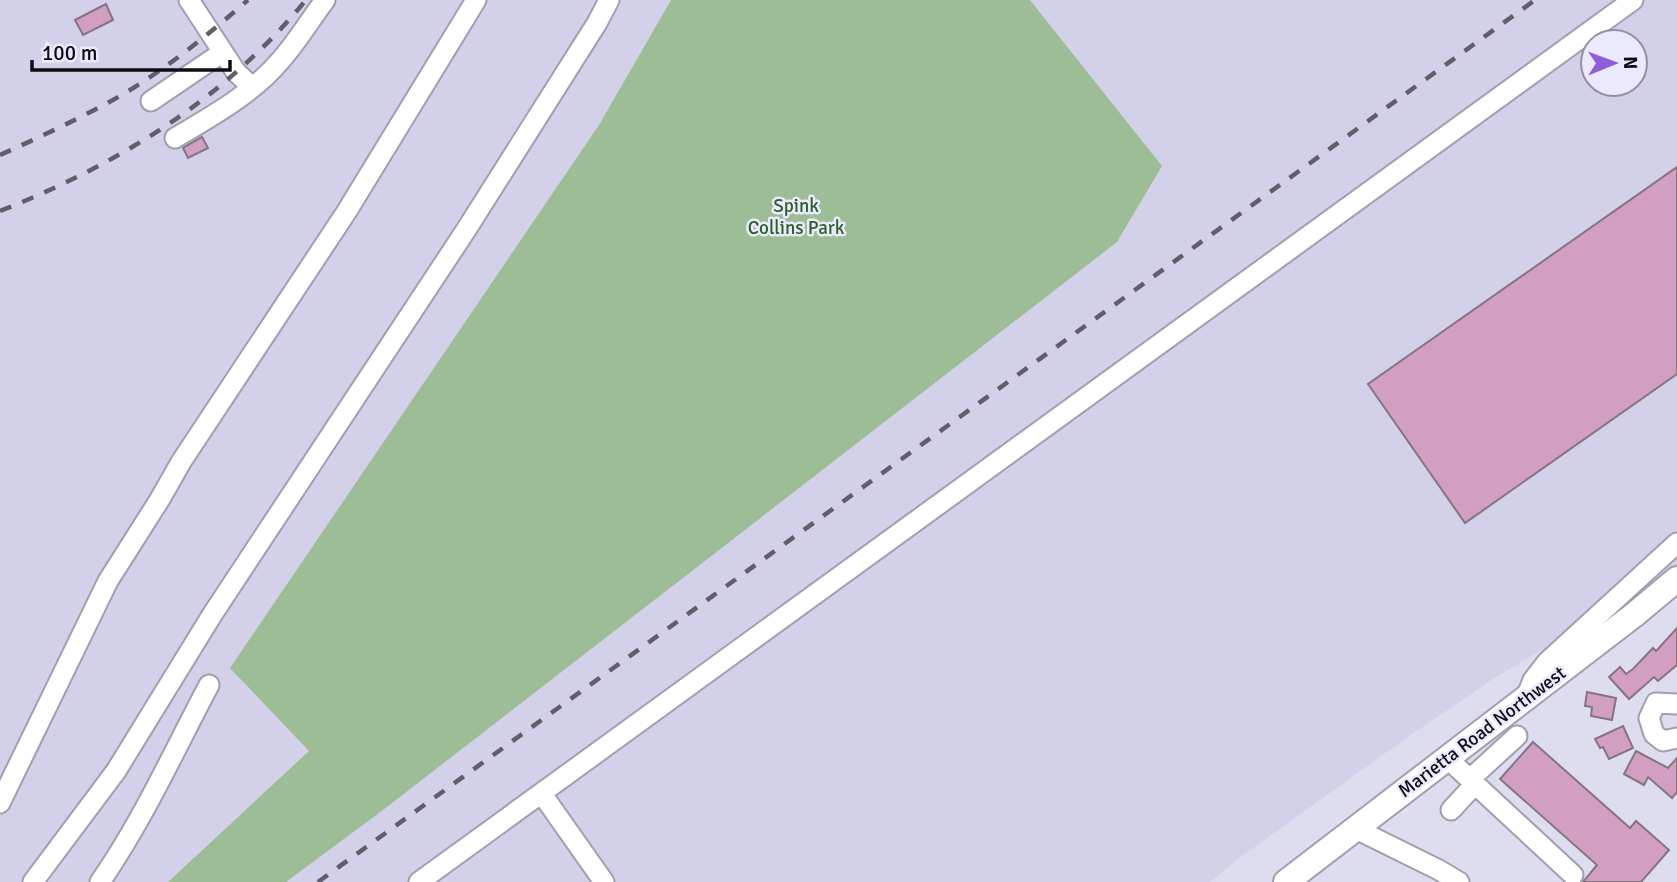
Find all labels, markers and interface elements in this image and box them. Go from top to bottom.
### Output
scale bar [32,28,229,72]
north arrow [1579,28,1649,98]
text: 100 m [42,40,97,66]
text: N [1618,56,1642,70]
park label: Spink Collins Park [748,194,845,240]
street label: Marietta Road Northwest [1393,661,1571,803]

